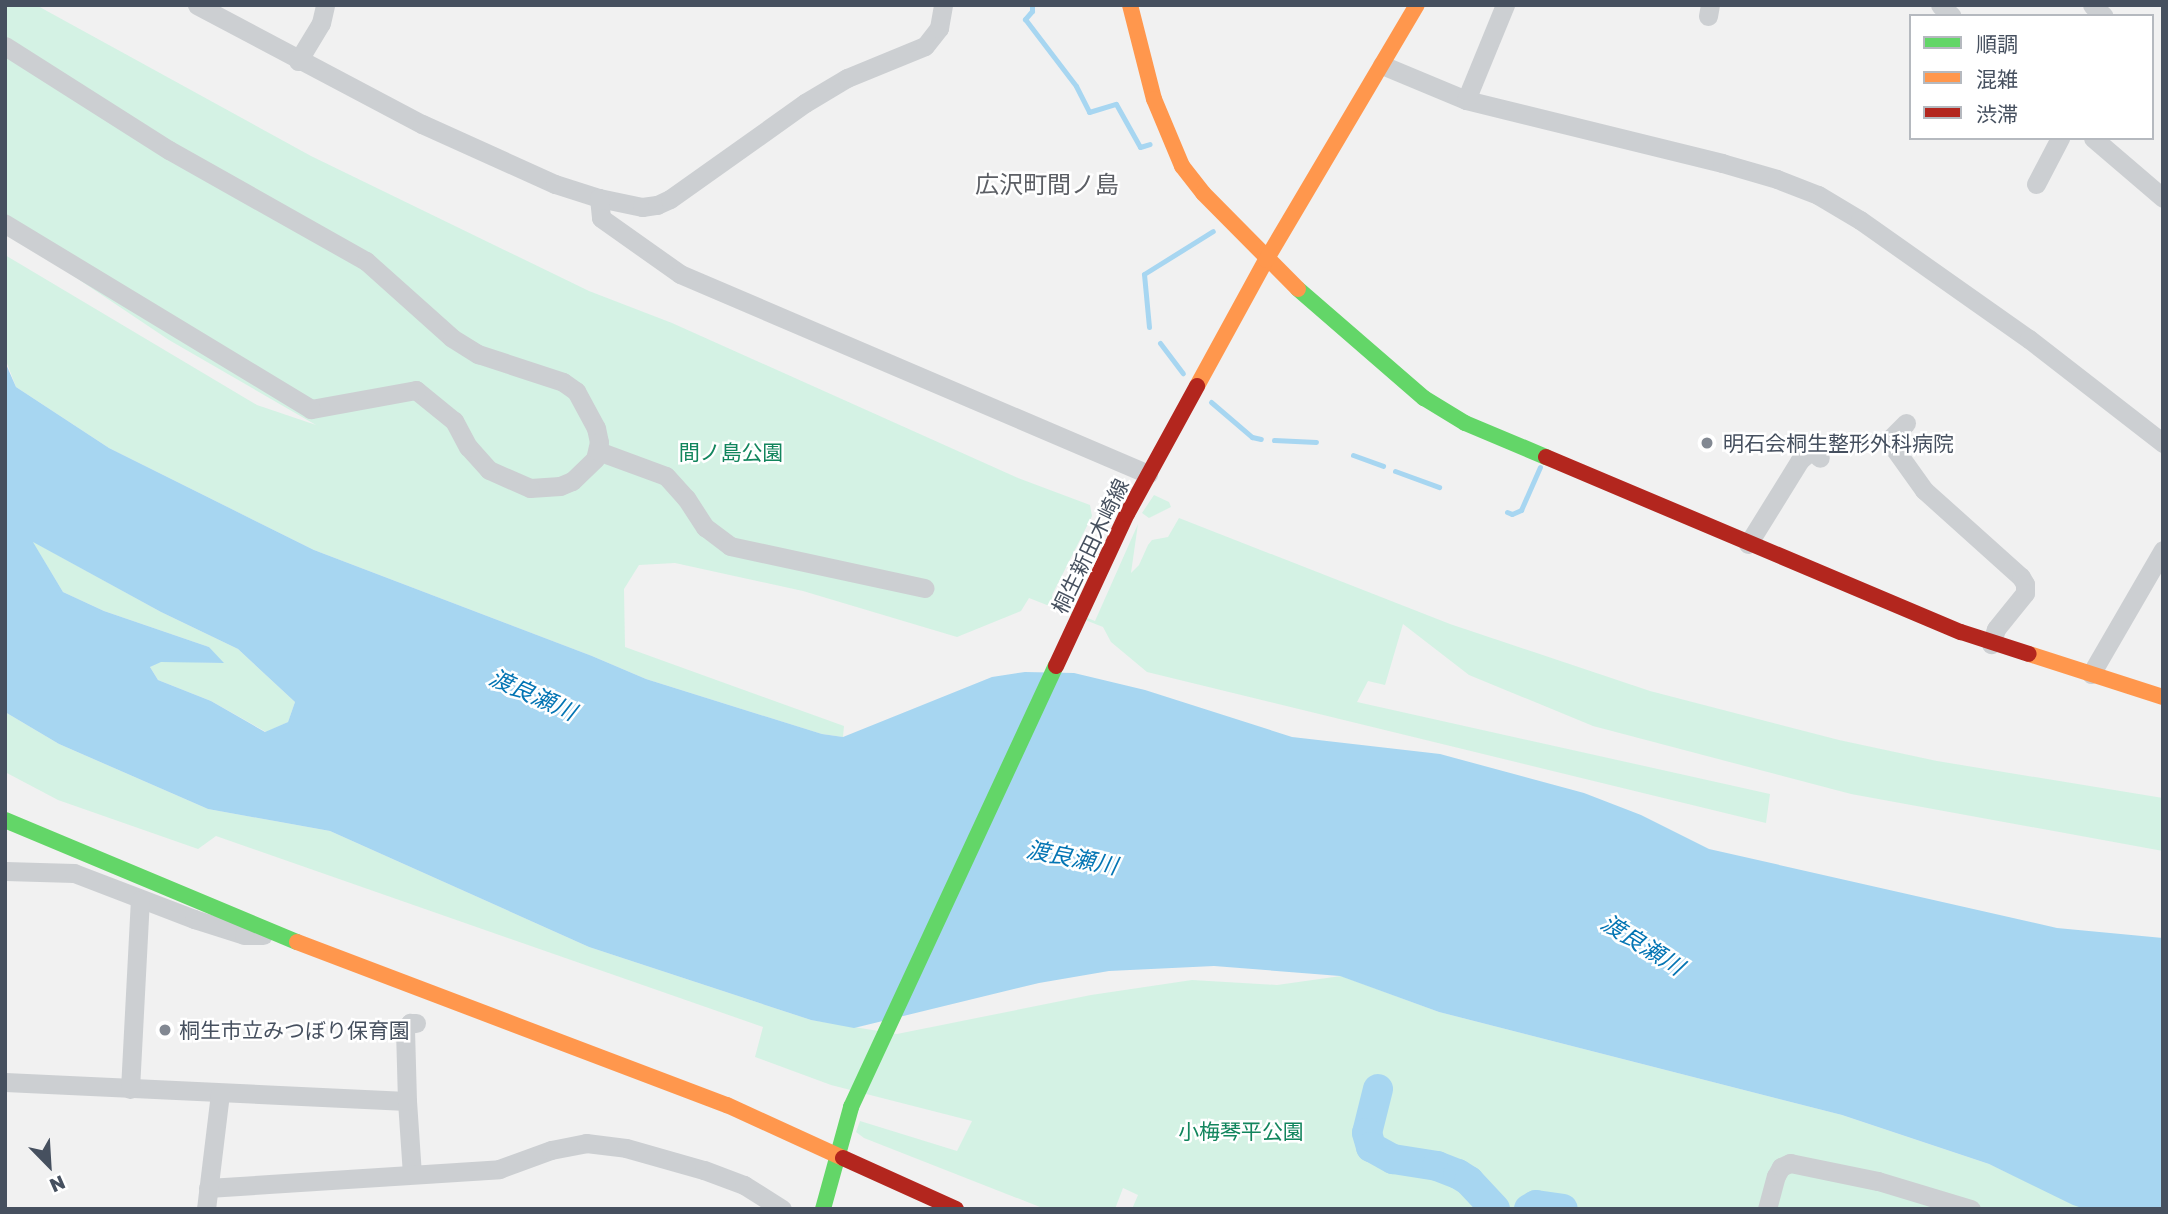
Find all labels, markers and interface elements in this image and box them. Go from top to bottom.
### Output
legend [1909,14,2154,140]
text: 順調 [1976,31,2018,57]
text: 混雑 [1976,66,2018,92]
text: 渋滞 [1976,101,2018,127]
district label: 広沢町間ノ島 [975,170,1119,198]
place label: 明石会桐生整形外科病院 [1723,430,1954,456]
marker: 明石会桐生整形外科病院 [1697,433,1717,453]
park label: 間ノ島公園 [679,439,783,465]
street label: 桐生新田木崎線 [1046,474,1134,618]
water label: 渡良瀬川 [485,663,581,725]
water label: 渡良瀬川 [1024,835,1120,879]
water label: 渡良瀬川 [1597,908,1689,980]
place label: 桐生市立みつぼり保育園 [179,1017,410,1043]
marker: 桐生市立みつぼり保育園 [157,1022,173,1038]
park label: 小梅琴平公園 [1178,1118,1304,1144]
north arrow [14,1130,84,1200]
text: N [46,1171,69,1198]

